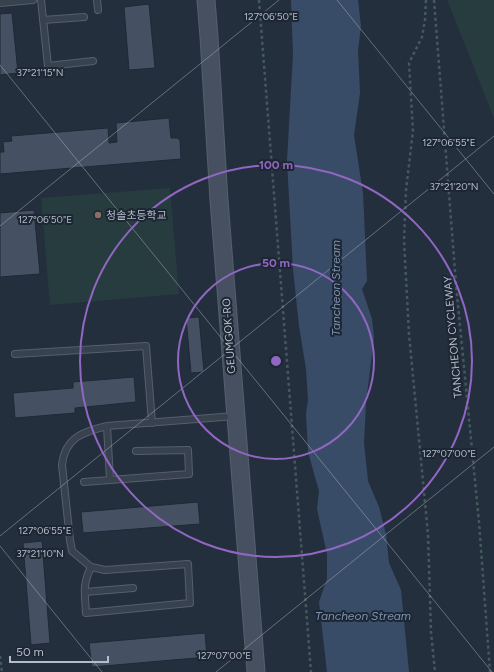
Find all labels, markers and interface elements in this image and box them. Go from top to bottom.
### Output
text: 127°06'50"E [244,10,298,23]
text: 37°21'15"N [16,66,64,79]
text: 127°06'55"E [422,136,476,149]
text: 100 m [259,158,293,172]
text: 37°21'20"N [429,180,479,193]
place label: 청솔초등학교 [106,209,167,222]
marker: 청솔초등학교 [93,210,103,220]
text: 127°06'50"E [18,213,72,226]
water label: Tancheon Stream [329,240,343,336]
text: 50 m [262,256,290,270]
street label: TANCHEON CYCLEWAY [441,275,465,399]
street label: GEUMGOK-RO [220,297,238,374]
centre of rings [269,354,283,368]
text: 127°07'00"E [422,447,476,460]
text: 127°06'55"E [18,524,72,537]
text: 37°21'10"N [16,547,64,560]
water label: Tancheon Stream [315,609,411,623]
scale bar [10,638,108,664]
text: 50 m [16,645,44,659]
text: 127°07'00"E [197,649,251,662]

